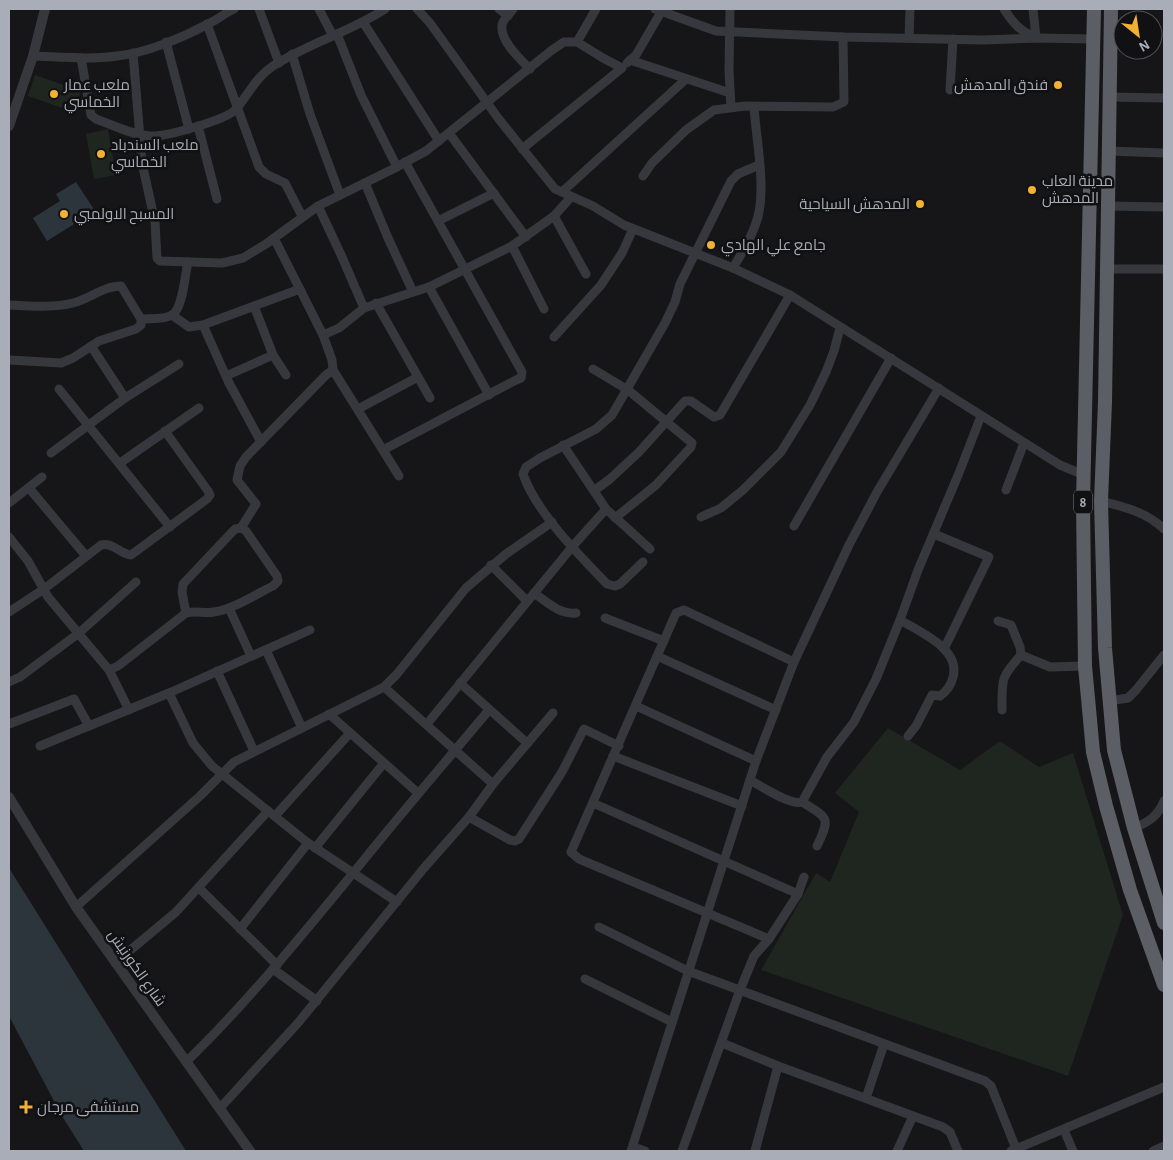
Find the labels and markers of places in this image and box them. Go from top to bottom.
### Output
place label: فندق المدهش [954,77,1048,95]
place label: ملعب عمار الخماسي [63,78,130,114]
marker: فندق المدهش [1052,79,1064,91]
marker: ملعب عمار الخماسي [48,88,60,100]
place label: ملعب السندباد الخماسي [111,138,199,174]
marker: ملعب السندباد الخماسي [95,148,107,160]
place label: مدينة العاب المدهش [1042,174,1113,208]
marker: مدينة العاب المدهش [1026,184,1038,196]
place label: المدهش السياحية [799,196,910,214]
marker: المدهش السياحية [914,198,926,210]
place label: المسبح الاولمبي [74,207,174,226]
marker: المسبح الاولمبي [58,208,70,220]
place label: جامع علي الهادي [721,238,826,257]
marker: جامع علي الهادي [705,239,717,251]
place label: مستشفى مرجان [37,1099,139,1117]
marker: مستشفى مرجان [19,1100,33,1114]

